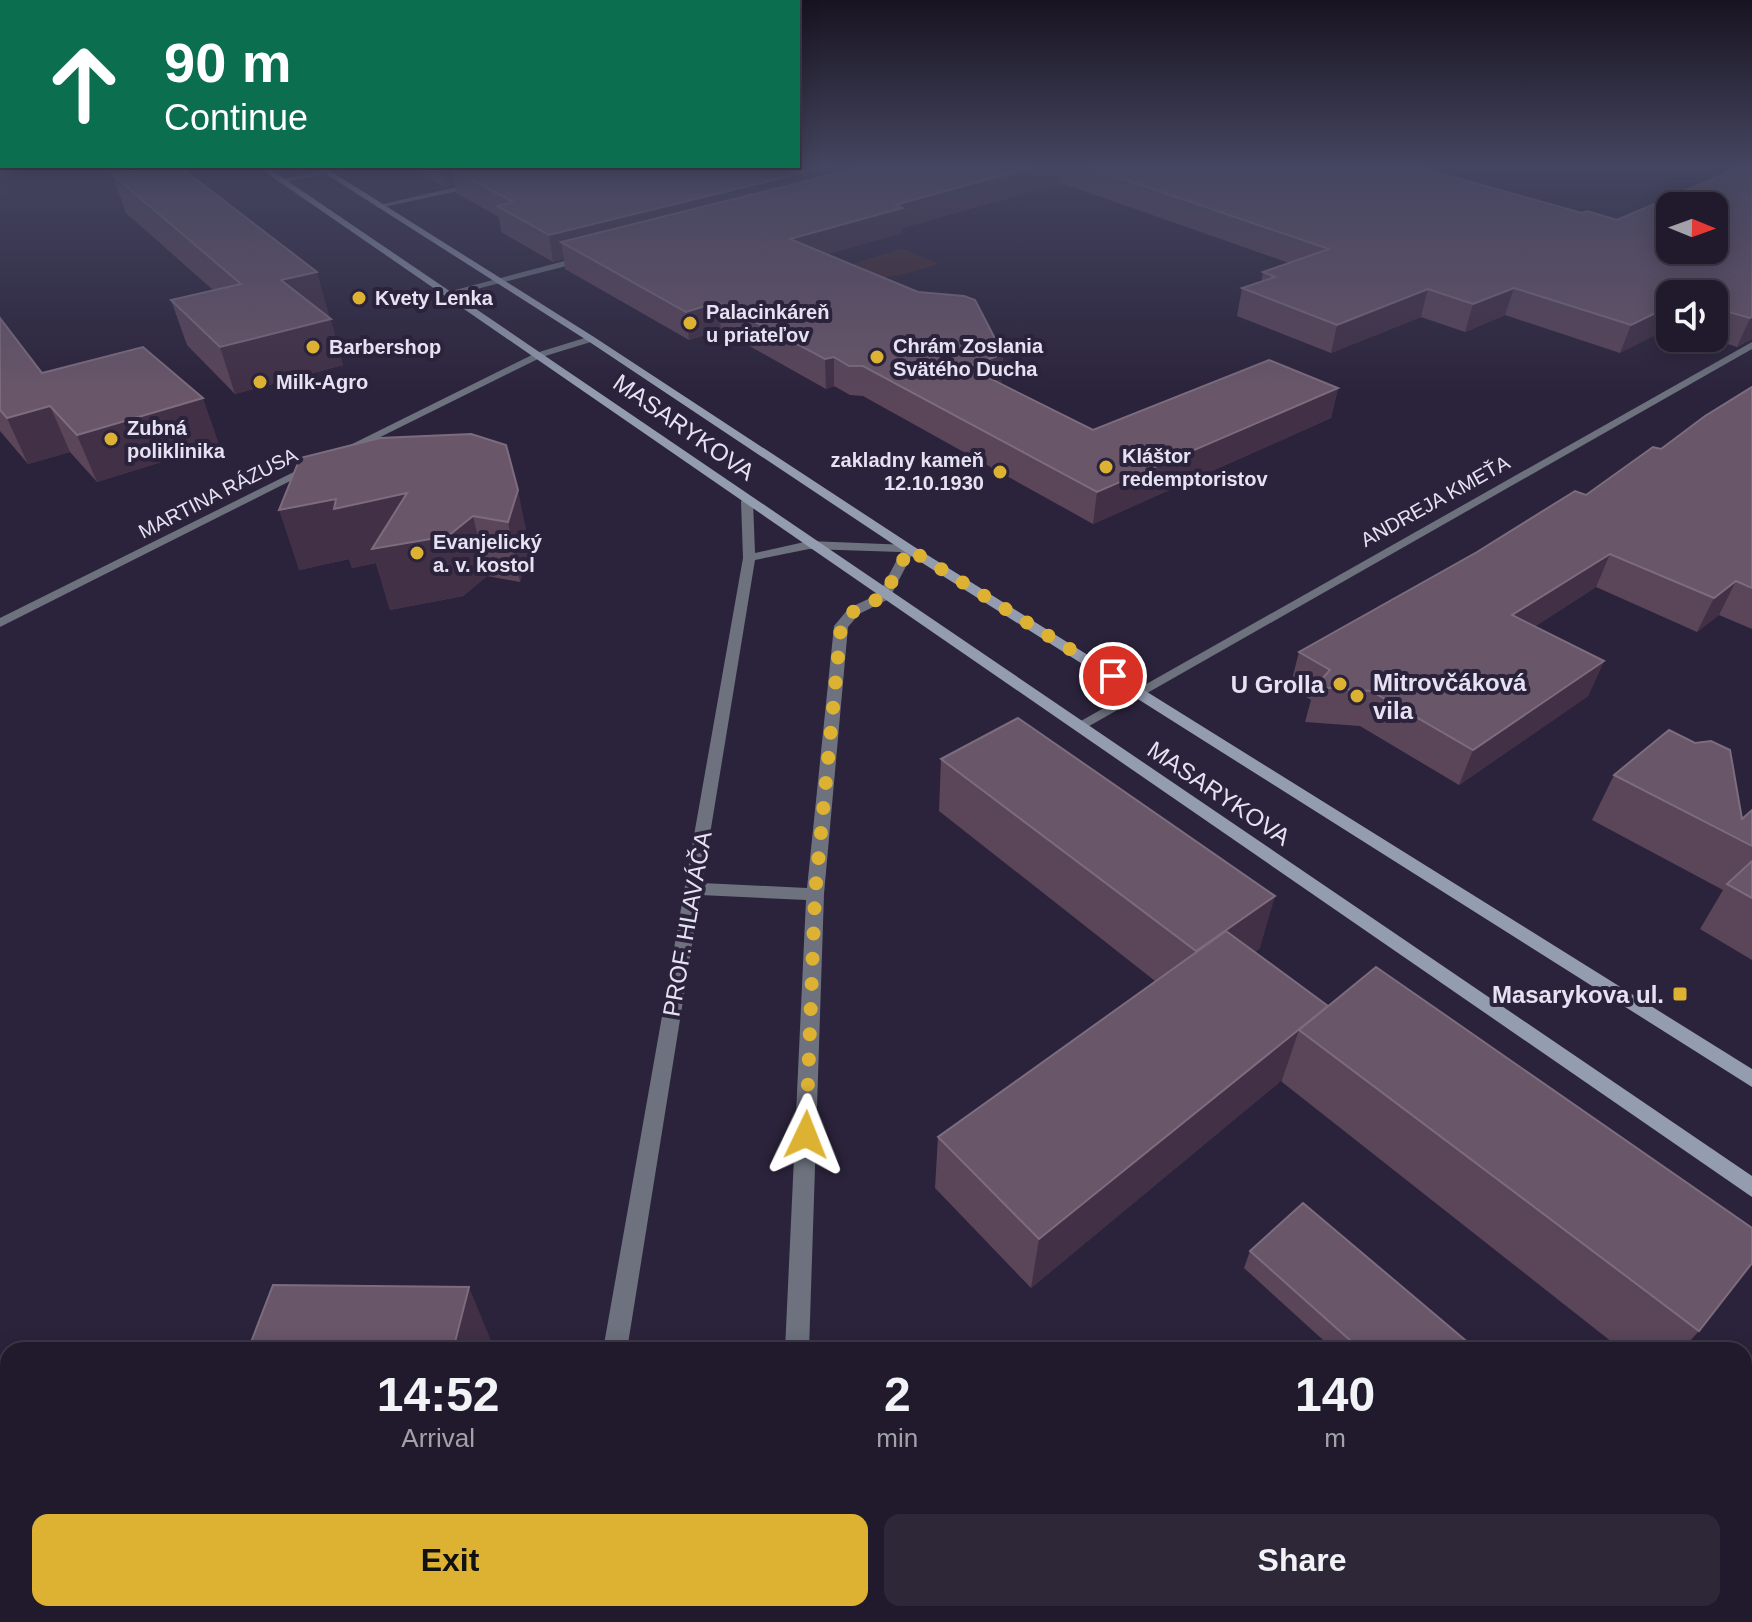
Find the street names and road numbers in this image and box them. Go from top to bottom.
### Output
street label: MASARYKOVA [608,368,760,486]
street label: MARTINA RÁZUSA [135,443,302,543]
street label: ANDREJA KMEŤA [1357,451,1514,551]
street label: MASARYKOVA [1143,735,1295,851]
street label: PROF. HLAVÁČA [657,829,717,1019]

